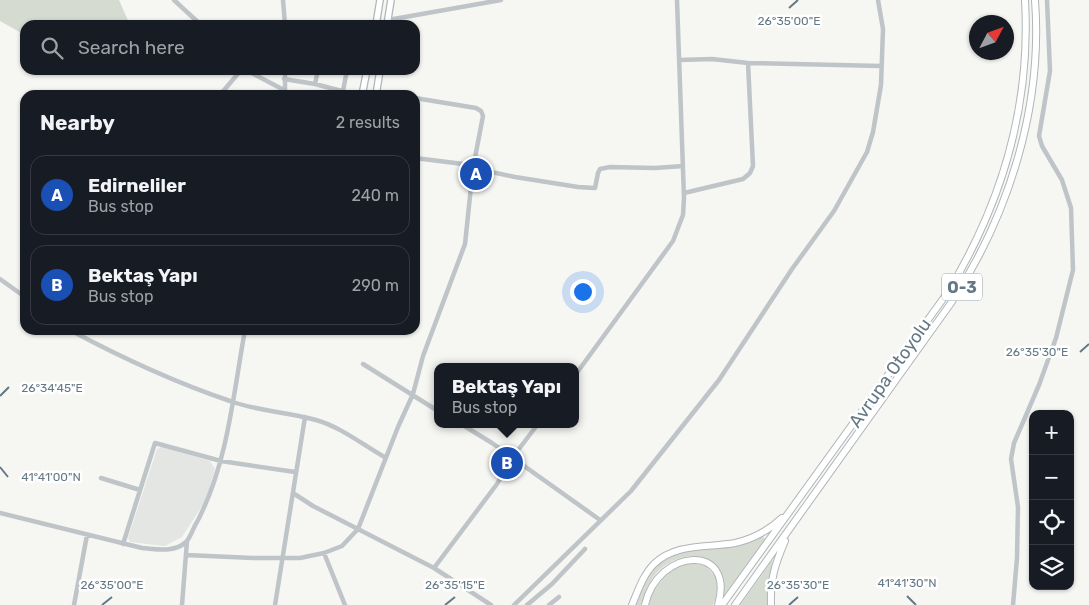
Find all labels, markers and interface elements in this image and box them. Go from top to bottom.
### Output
text: 26°35'00"E [758,14,820,28]
north arrow [969,15,1014,60]
search box [20,20,420,75]
icon: search [38,34,66,62]
text: Search here [78,36,185,59]
text: Nearby [40,110,115,135]
text: 2 results [336,113,400,132]
pin: A [460,155,492,193]
text: Edirneliler [88,174,186,197]
text: A [51,186,63,205]
text: 240 m [352,186,399,205]
text: Bus stop [88,197,154,216]
text: Bektaş Yapı [88,264,198,287]
road number: O-3 [942,274,982,300]
text: B [51,276,63,295]
text: 290 m [352,276,399,295]
your location [570,279,596,305]
text: Bus stop [88,287,154,306]
street label: Avrupa Otoyolu [844,314,936,432]
text: 26°35'30"E [1006,345,1068,359]
popup [434,363,579,428]
text: Bektaş Yapı [452,375,561,398]
text: 26°34'45"E [21,381,83,395]
text: Bus stop [452,398,517,417]
map controls [1029,410,1074,590]
button: + [1029,410,1074,455]
pin: B [491,444,523,482]
button: − [1029,455,1074,500]
text: 41°41'00"N [21,470,81,484]
button: locate [1029,500,1074,545]
button: layers [1029,545,1074,590]
text: 41°41'30"N [877,576,937,590]
text: 26°35'00"E [81,578,143,592]
text: 26°35'15"E [425,578,485,592]
text: 26°35'30"E [767,578,829,592]

